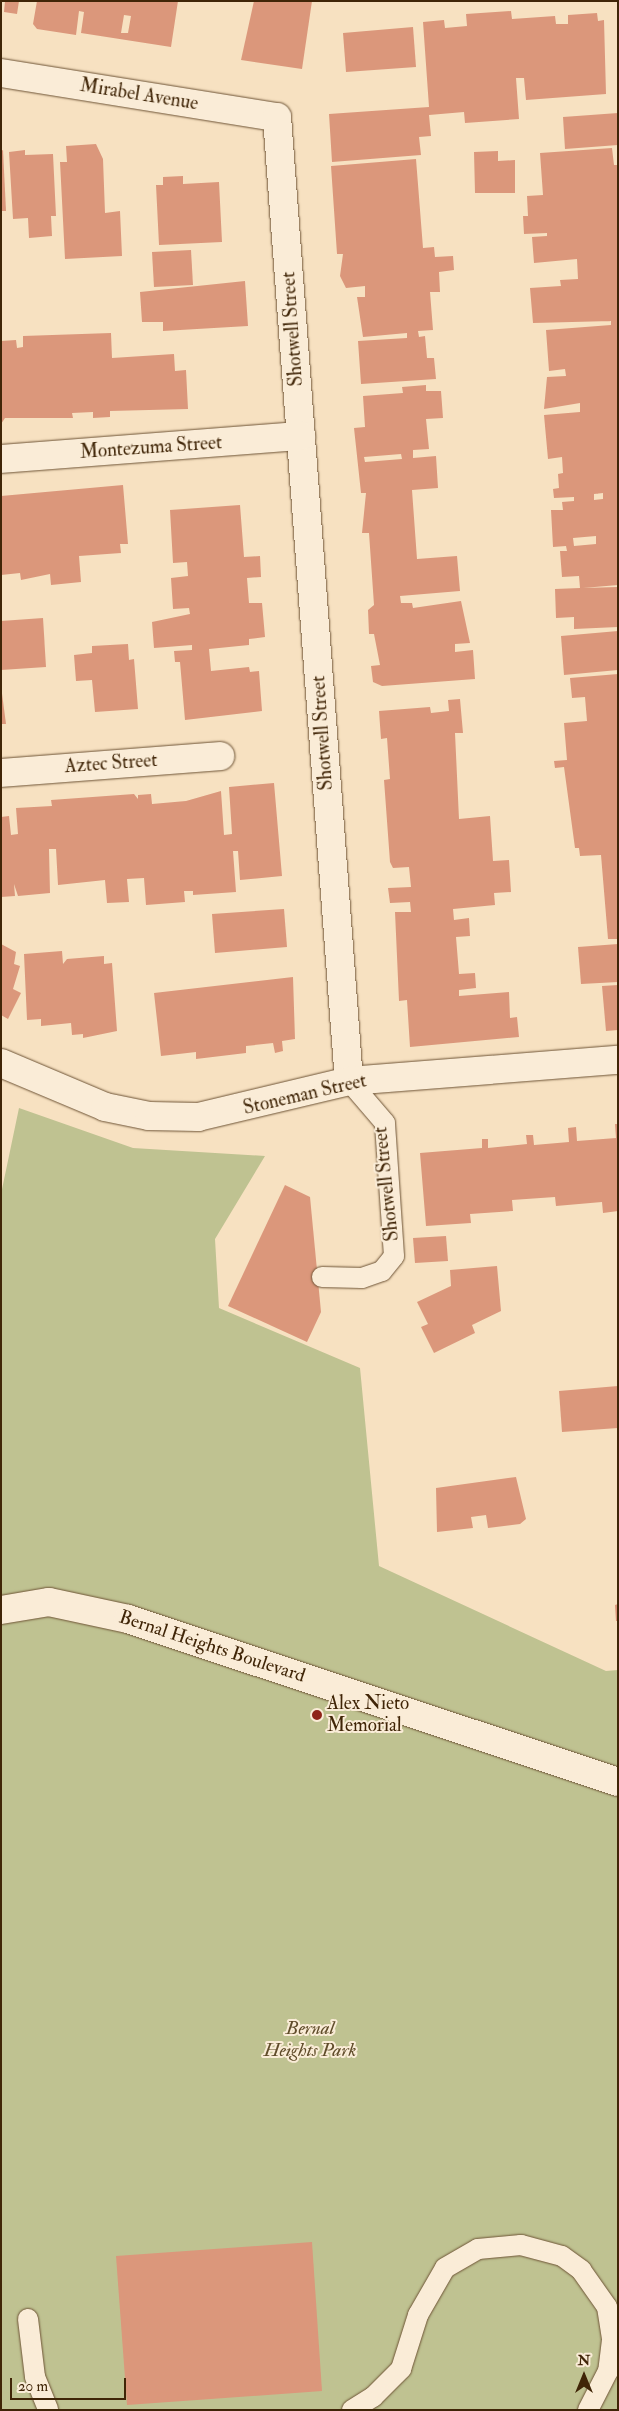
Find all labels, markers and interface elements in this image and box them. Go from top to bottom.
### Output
street label: Mirabel Avenue [78,74,200,116]
street label: Shotwell Street [278,271,308,387]
street label: Montezuma Street [79,432,223,464]
street label: Shotwell Street [308,675,338,791]
street label: Aztec Street [64,749,158,779]
street label: Stoneman Street [241,1070,369,1120]
street label: Shotwell Street [370,1126,404,1242]
street label: Bernal Heights Boulevard [116,1606,308,1688]
place label: Alex Nieto Memorial [327,1693,409,1737]
marker: Alex Nieto Memorial [311,1709,323,1721]
park label: Bernal Heights Park [264,2018,356,2062]
north arrow [559,2351,609,2401]
text: N [578,2352,590,2369]
scale bar [12,2368,129,2400]
text: 20 m [18,2377,48,2396]

